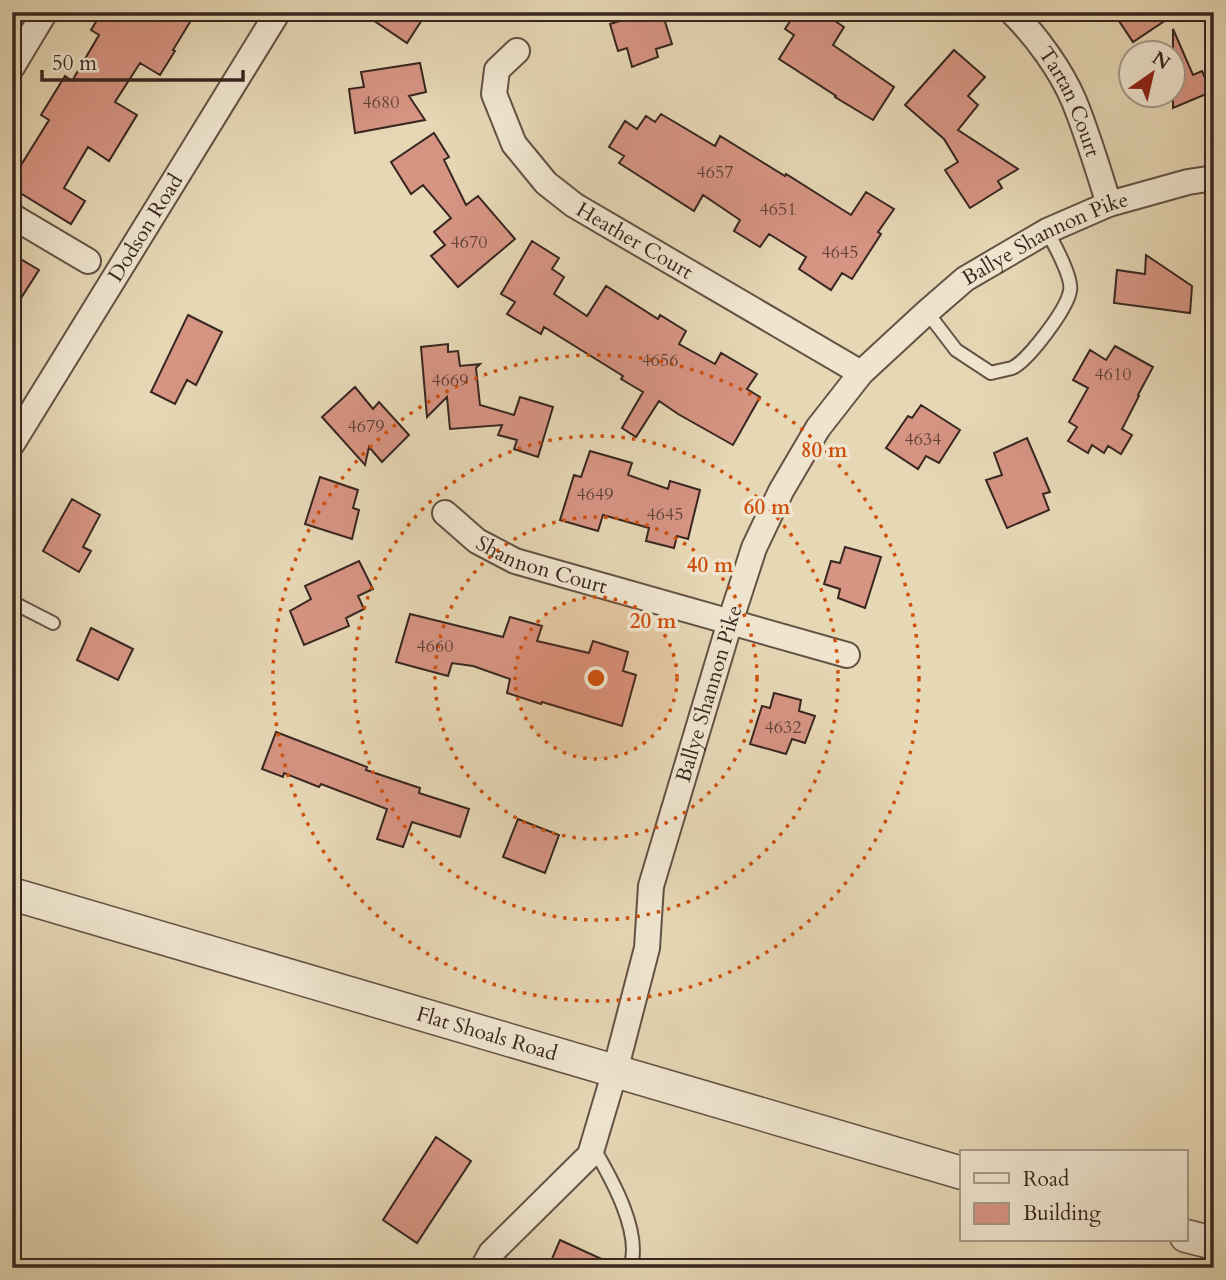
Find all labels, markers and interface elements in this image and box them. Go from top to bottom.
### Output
scale bar [42,38,243,82]
north arrow [1118,38,1188,108]
street label: Tartan Court [1032,41,1108,161]
text: N [1147,45,1175,76]
text: 50 m [52,49,97,78]
house number: 4680 [363,90,399,115]
house number: 4657 [697,160,733,185]
street label: Dodson Road [101,168,189,287]
street label: Ballye Shannon Pike [956,185,1132,292]
street label: Heather Court [571,195,699,286]
house number: 4651 [760,197,796,222]
house number: 4670 [451,230,487,255]
house number: 4645 [822,240,858,265]
house number: 4656 [642,348,678,373]
house number: 4610 [1095,362,1131,387]
house number: 4669 [432,368,468,393]
house number: 4679 [348,414,384,439]
house number: 4634 [905,427,941,452]
text: 80 m [801,436,848,465]
house number: 4649 [577,482,613,507]
text: 60 m [744,493,791,522]
house number: 4645 [647,502,683,527]
street label: Shannon Court [471,529,611,601]
text: 40 m [687,551,734,580]
street label: Ballye Shannon Pike [668,601,749,786]
text: 20 m [630,607,677,636]
house number: 4660 [417,634,453,659]
centre of rings [584,666,608,690]
house number: 4632 [765,715,801,740]
street label: Flat Shoals Road [413,999,561,1068]
legend [960,1150,1188,1242]
text: Road [1023,1165,1069,1194]
text: Building [1023,1199,1101,1228]

